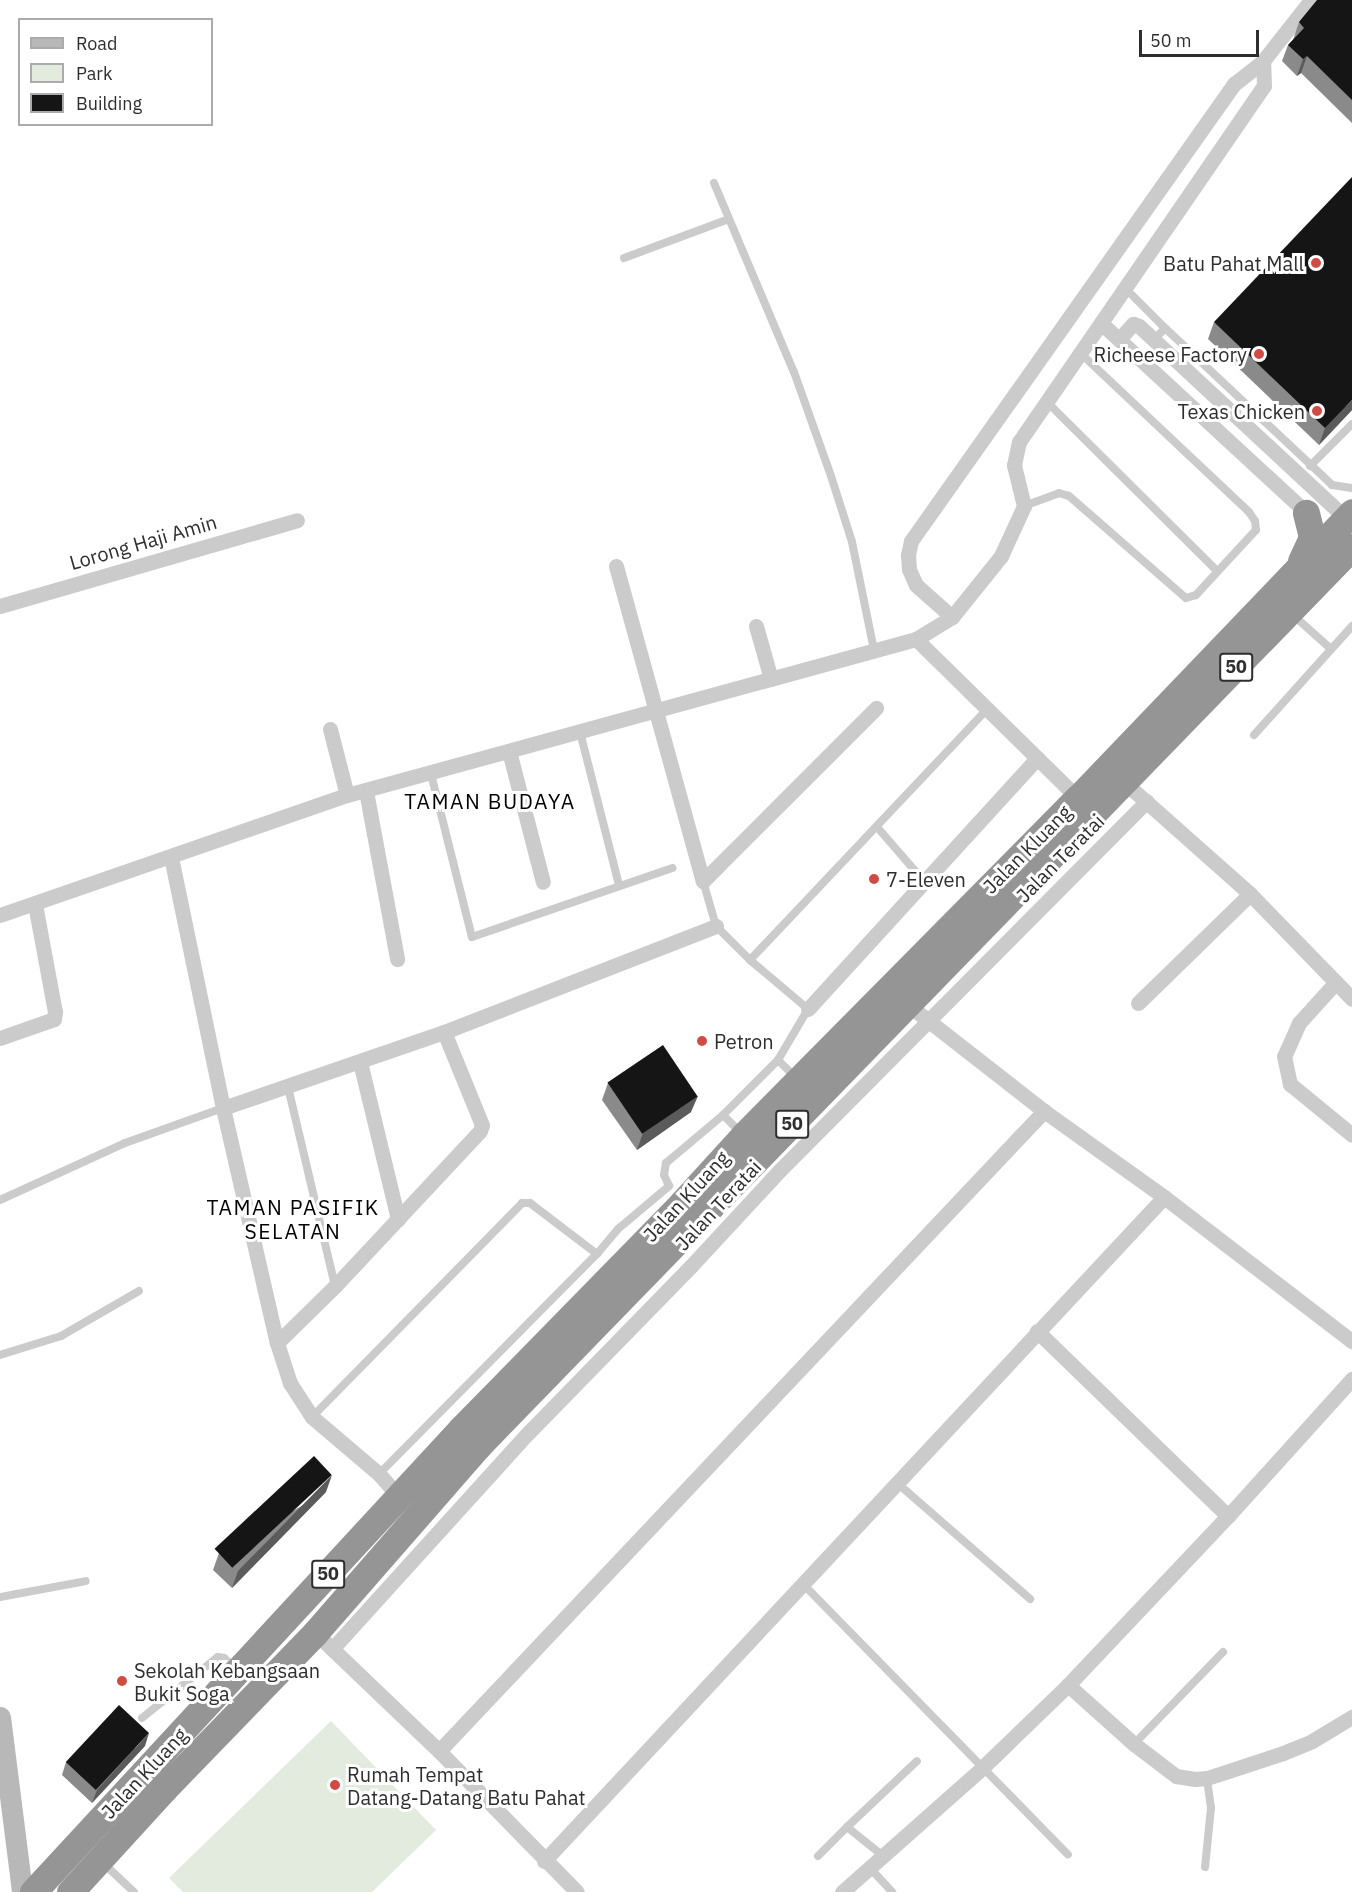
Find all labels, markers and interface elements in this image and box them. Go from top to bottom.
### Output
legend [18,18,213,126]
scale bar [1142,18,1262,56]
text: 50 m [1150,29,1192,52]
text: Road [76,32,117,55]
text: Park [76,62,112,85]
text: Building [76,92,142,115]
place label: Batu Pahat Mall [1163,251,1304,275]
marker: Batu Pahat Mall [1309,256,1323,270]
place label: Richeese Factory [1094,342,1247,366]
marker: Richeese Factory [1252,347,1266,361]
place label: Texas Chicken [1177,399,1305,423]
marker: Texas Chicken [1310,404,1324,418]
street label: Lorong Haji Amin [67,509,219,575]
road number: 50 [1218,652,1254,682]
district label: TAMAN BUDAYA [404,788,576,814]
street label: Jalan Kluang [978,800,1076,898]
street label: Jalan Teratai [1011,809,1109,907]
place label: 7-Eleven [886,867,966,891]
marker: 7-Eleven [867,872,881,886]
place label: Petron [714,1029,774,1053]
marker: Petron [695,1034,709,1048]
road number: 50 [774,1109,810,1139]
street label: Jalan Kluang [638,1146,734,1246]
street label: Jalan Teratai [670,1155,766,1255]
district label: TAMAN PASIFIK SELATAN [206,1194,380,1244]
road number: 50 [310,1559,346,1589]
place label: Sekolah Kebangsaan Bukit Soga [134,1658,320,1705]
marker: Sekolah Kebangsaan Bukit Soga [115,1674,129,1688]
street label: Jalan Kluang [96,1723,192,1823]
place label: Rumah Tempat Datang-Datang Batu Pahat [347,1762,586,1809]
marker: Rumah Tempat Datang-Datang Batu Pahat [328,1778,342,1792]

